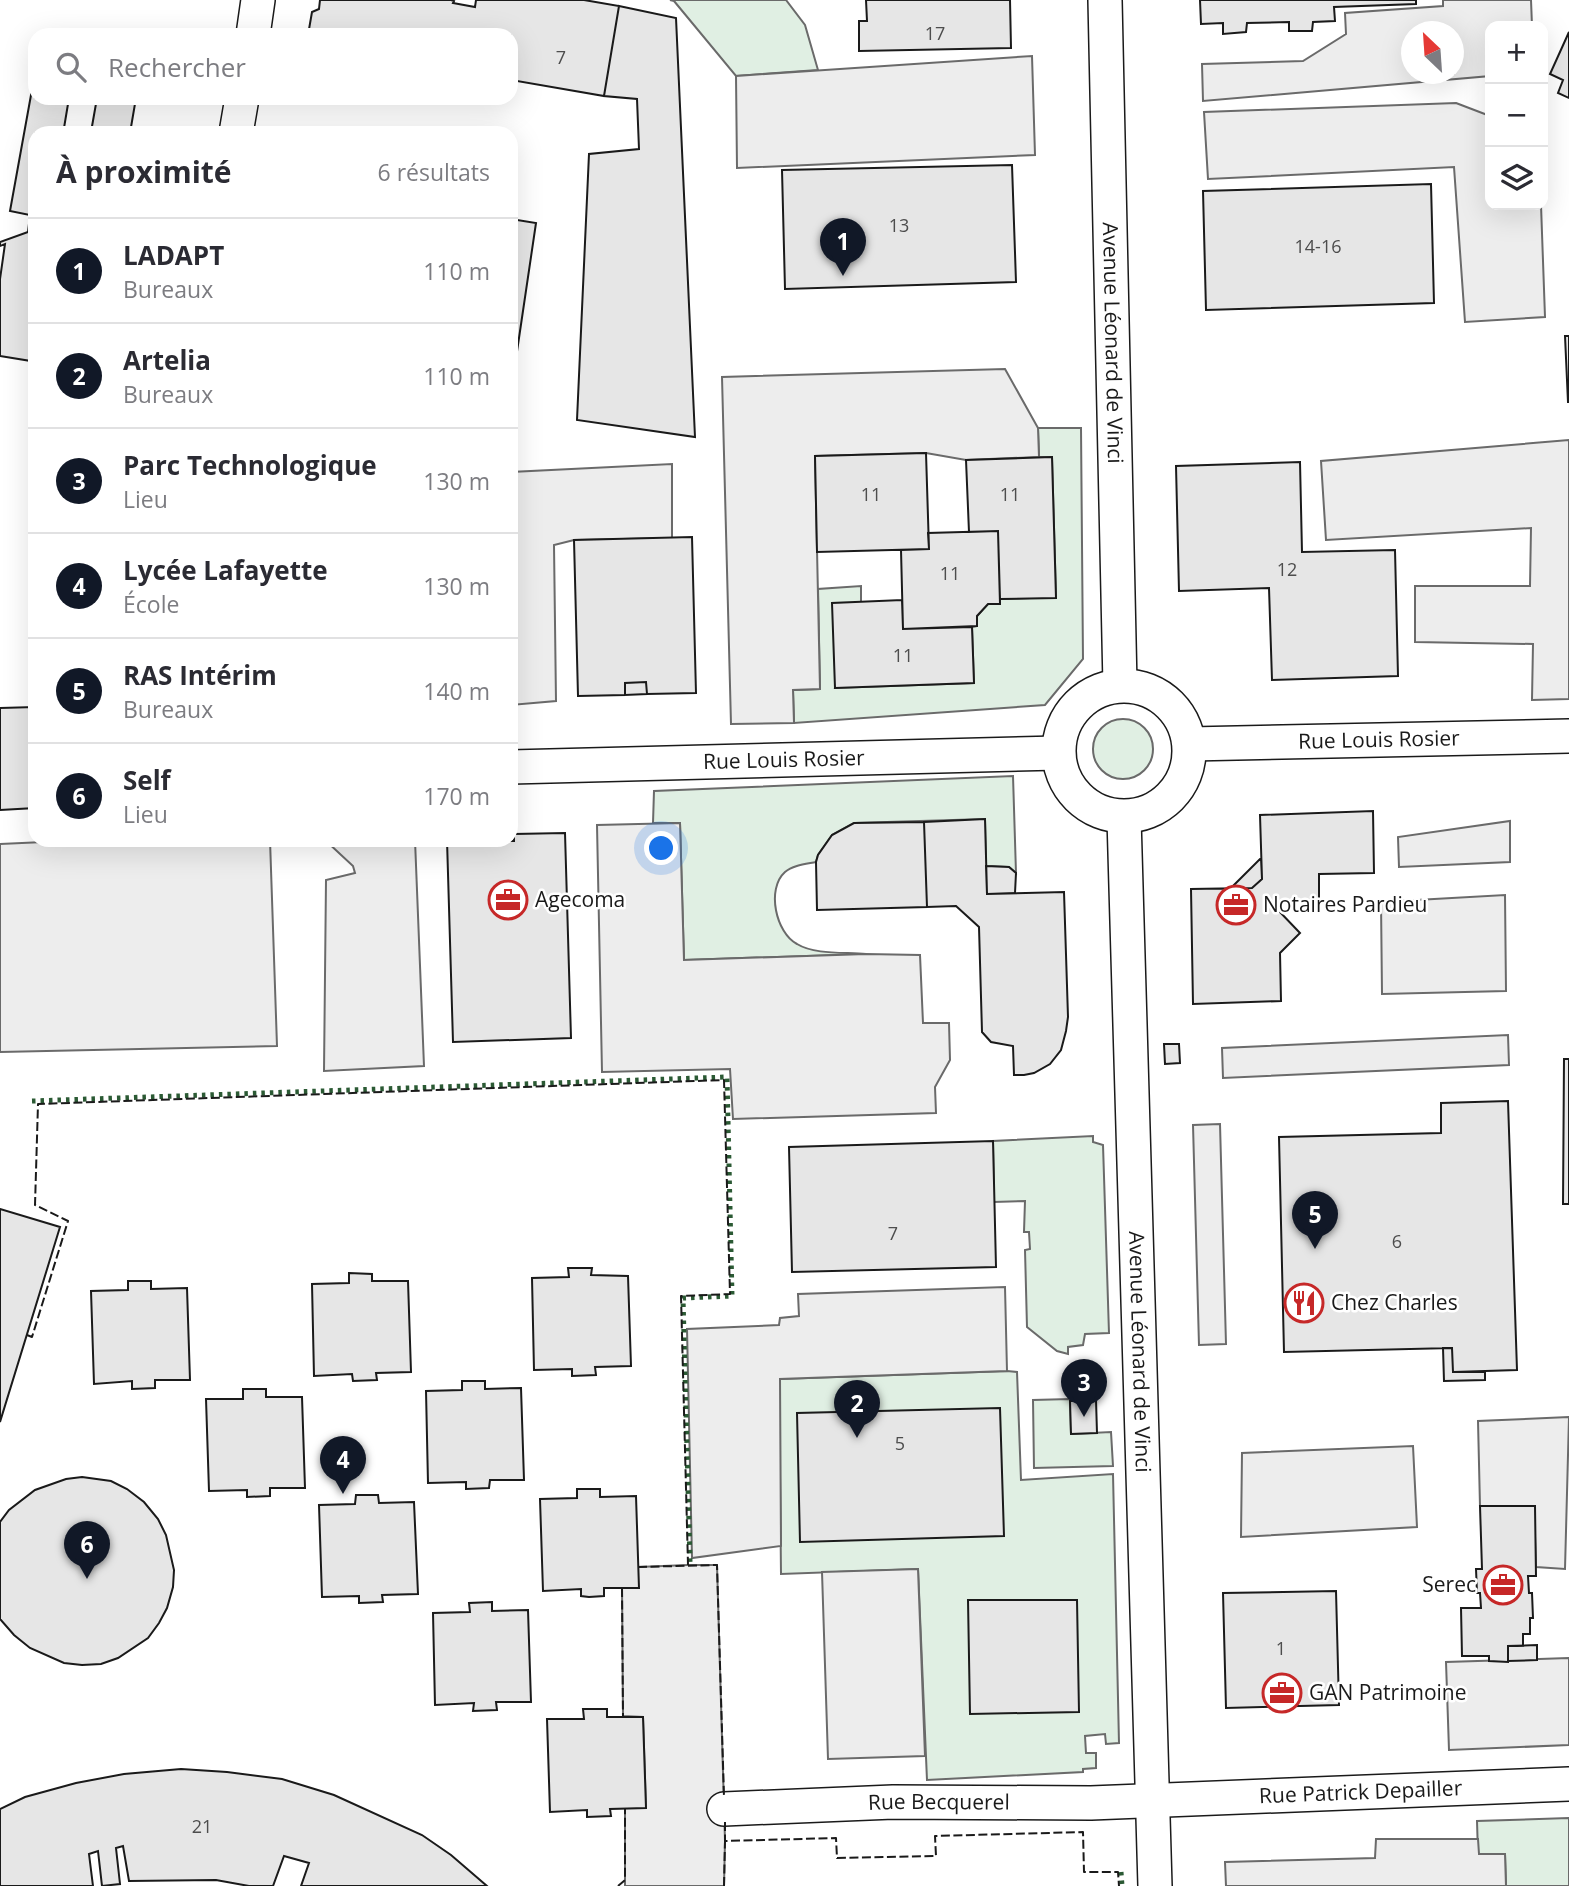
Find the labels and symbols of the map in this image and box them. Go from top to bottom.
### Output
house number: 17 [925,21,945,45]
north arrow [1401,21,1464,84]
house number: 7 [556,45,566,69]
house number: 13 [889,213,909,237]
pin: 1 [820,218,866,276]
street label: Avenue Léonard de Vinci [1097,222,1130,464]
house number: 14-16 [1295,234,1341,258]
house number: 11 [861,482,881,506]
house number: 11 [1000,482,1020,506]
house number: 12 [1277,557,1297,581]
house number: 11 [940,561,960,585]
house number: 11 [893,643,913,667]
street label: Rue Louis Rosier [1298,723,1460,755]
street label: Rue Louis Rosier [703,743,865,775]
your location [644,831,678,865]
office icon: Agecoma [487,879,529,921]
office icon: Notaires Pardieu [1215,884,1257,926]
place label: Agecoma [535,885,625,913]
place label: Notaires Pardieu [1263,890,1427,918]
pin: 5 [1292,1191,1338,1249]
house number: 7 [888,1221,898,1245]
house number: 6 [1392,1229,1402,1253]
street label: Avenue Léonard de Vinci [1123,1231,1158,1473]
restaurant icon: Chez Charles [1283,1282,1325,1324]
place label: Chez Charles [1331,1288,1458,1316]
pin: 3 [1061,1359,1107,1417]
pin: 2 [834,1380,880,1438]
house number: 5 [895,1431,905,1455]
pin: 4 [320,1436,366,1494]
pin: 6 [64,1521,110,1579]
office icon: Serec [1482,1564,1524,1606]
place label: Serec [1422,1570,1476,1598]
house number: 1 [1276,1636,1286,1660]
office icon: GAN Patrimoine [1261,1672,1303,1714]
place label: GAN Patrimoine [1309,1678,1467,1706]
street label: Rue Patrick Depailler [1258,1773,1463,1809]
street label: Rue Becquerel [867,1787,1010,1816]
house number: 21 [192,1814,212,1838]

